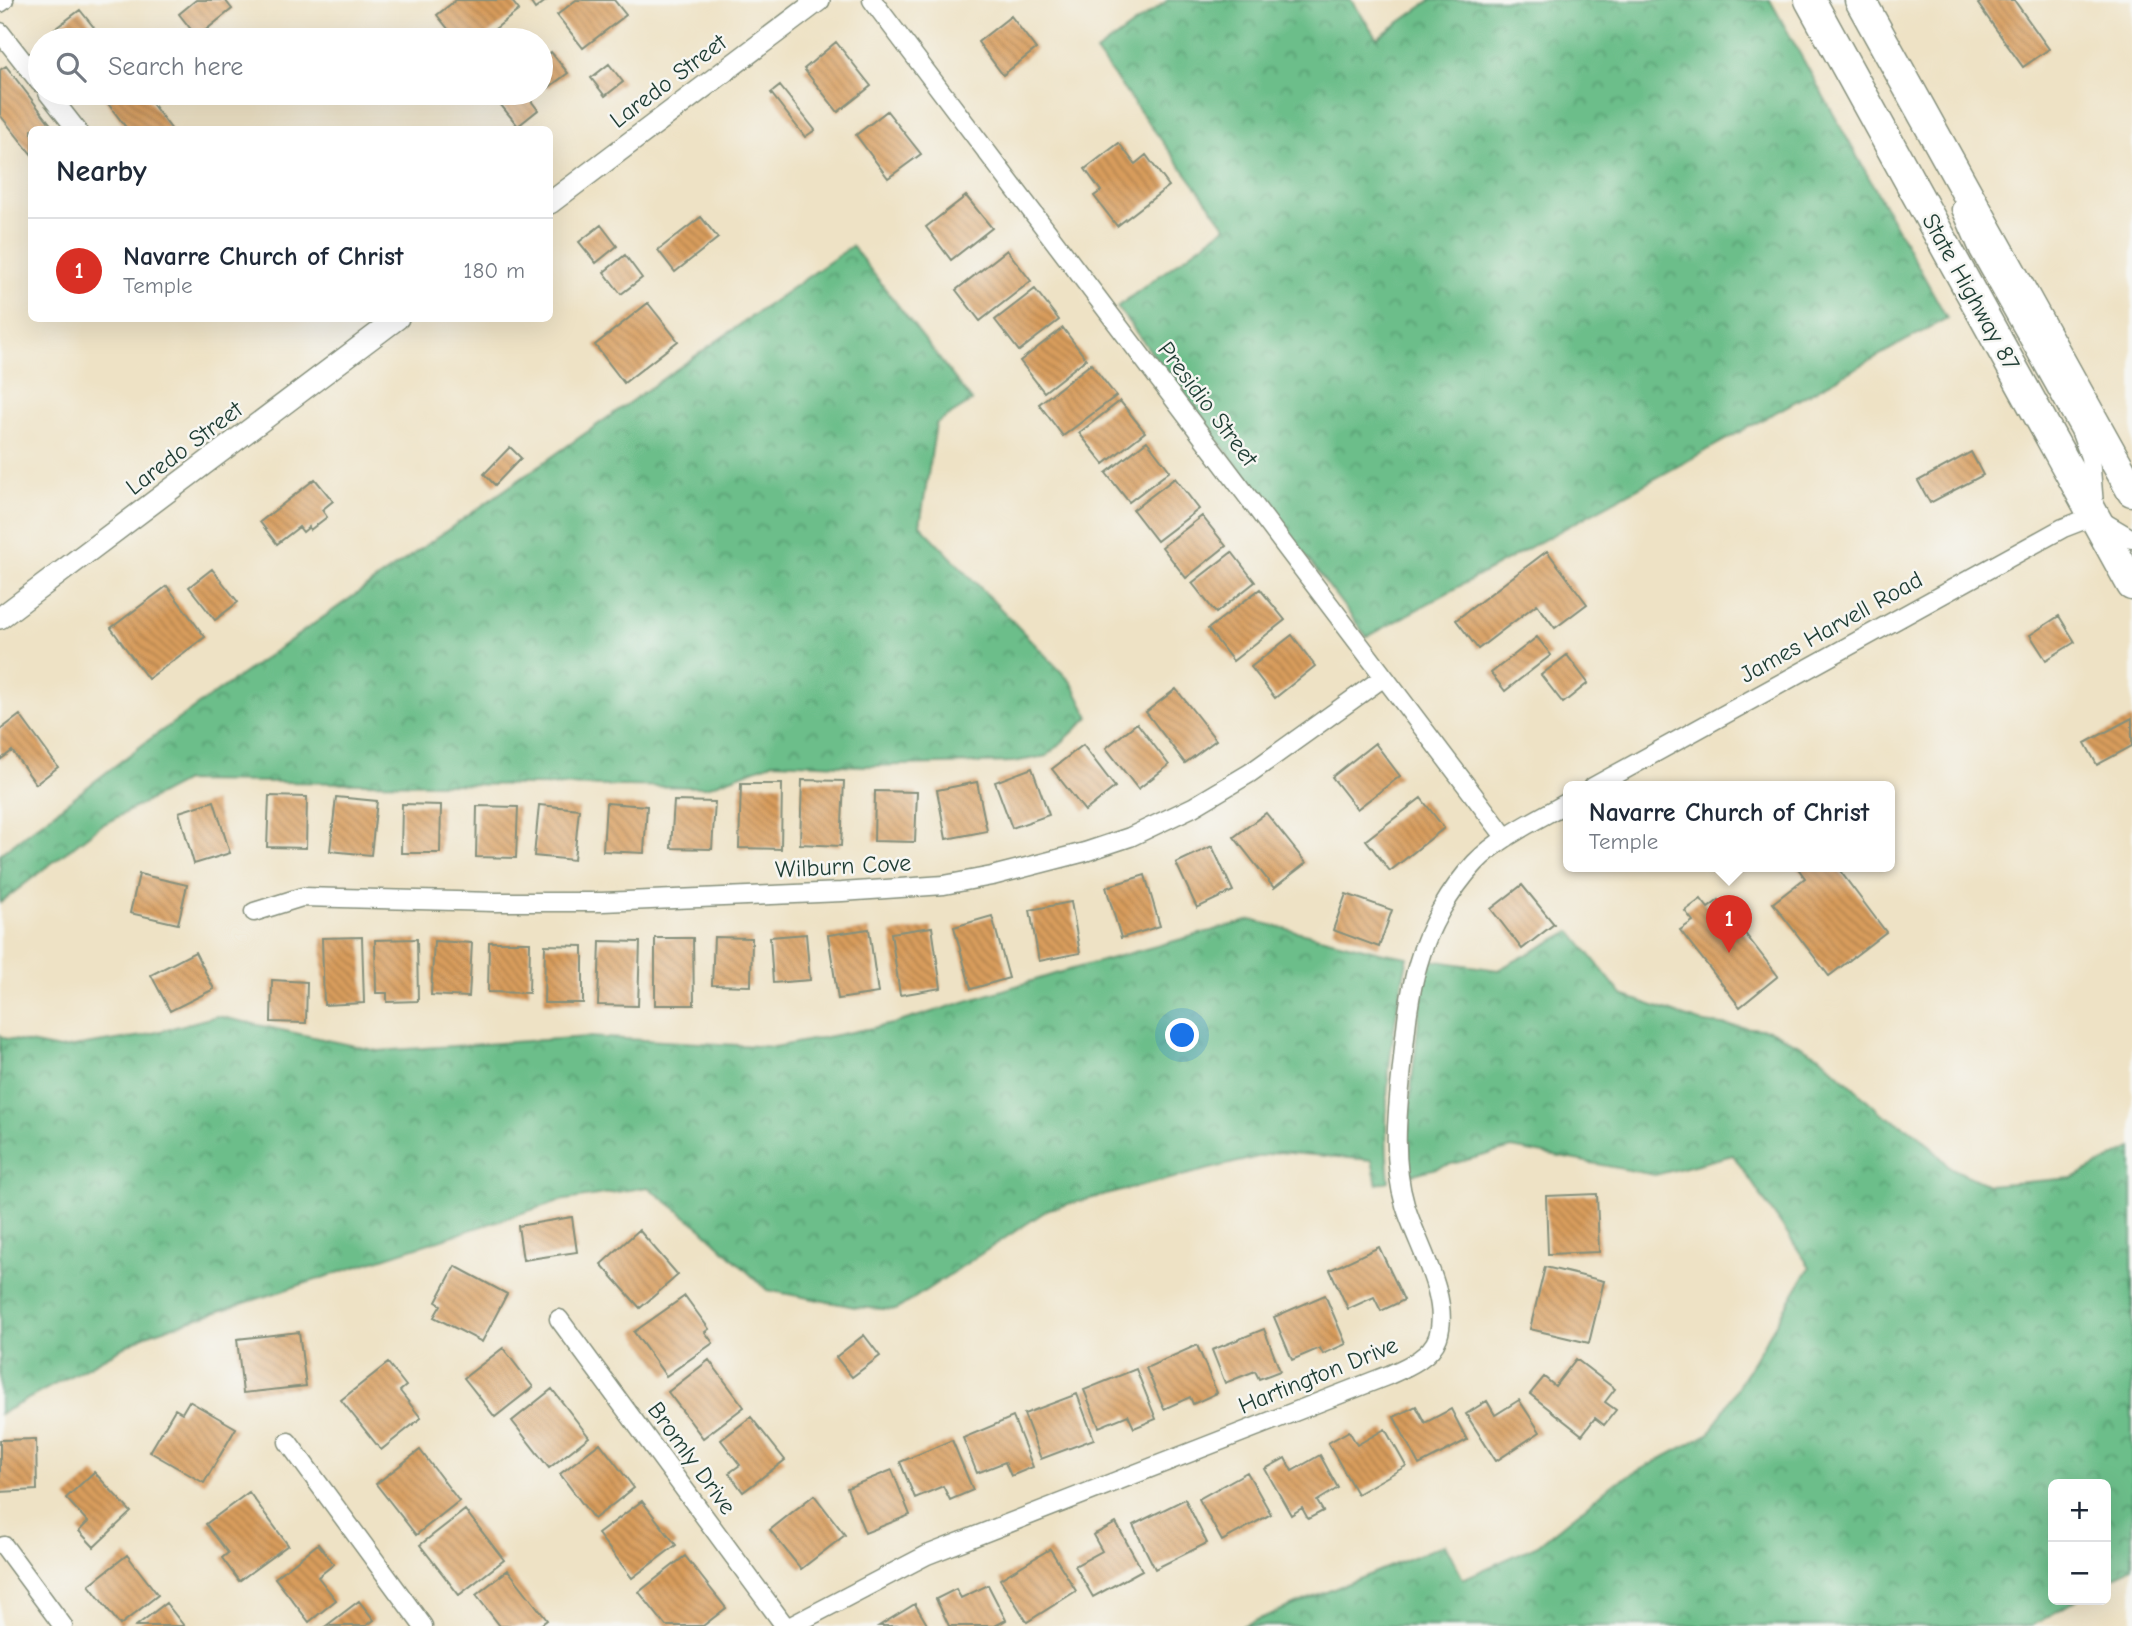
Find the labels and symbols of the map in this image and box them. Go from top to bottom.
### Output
street label: Laredo Street [604,27,733,134]
street label: State Highway 87 [1916,209,2026,375]
street label: Presidio Street [1152,336,1265,473]
street label: Laredo Street [120,394,249,501]
street label: James Harvell Road [1735,565,1927,689]
street label: Wilburn Cove [774,848,912,884]
pin: 1 [1706,895,1752,953]
your location [1165,1018,1199,1052]
street label: Hartington Drive [1234,1330,1402,1420]
street label: Bromly Drive [642,1396,742,1520]

